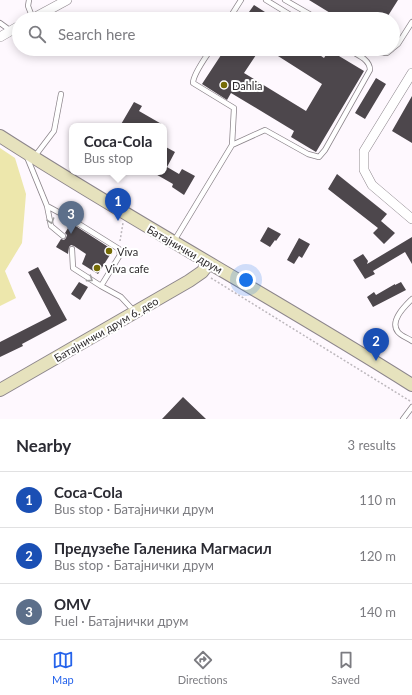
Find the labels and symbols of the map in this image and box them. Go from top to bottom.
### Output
place label: Dahlia [232,79,263,92]
marker: Dahlia [219,80,229,90]
pin: 1 [105,188,131,221]
pin: 3 [58,201,84,234]
one-way arrow [46,218,55,225]
street label: Батајнички друм [145,222,225,276]
place label: Viva [117,245,138,258]
marker: Viva [104,246,114,256]
place label: Viva cafe [105,262,149,275]
marker: Viva cafe [92,263,102,273]
your location [236,270,256,290]
one-way arrow [85,274,92,281]
street label: Батајнички друм 6. део [51,294,161,364]
pin: 2 [363,328,389,361]

